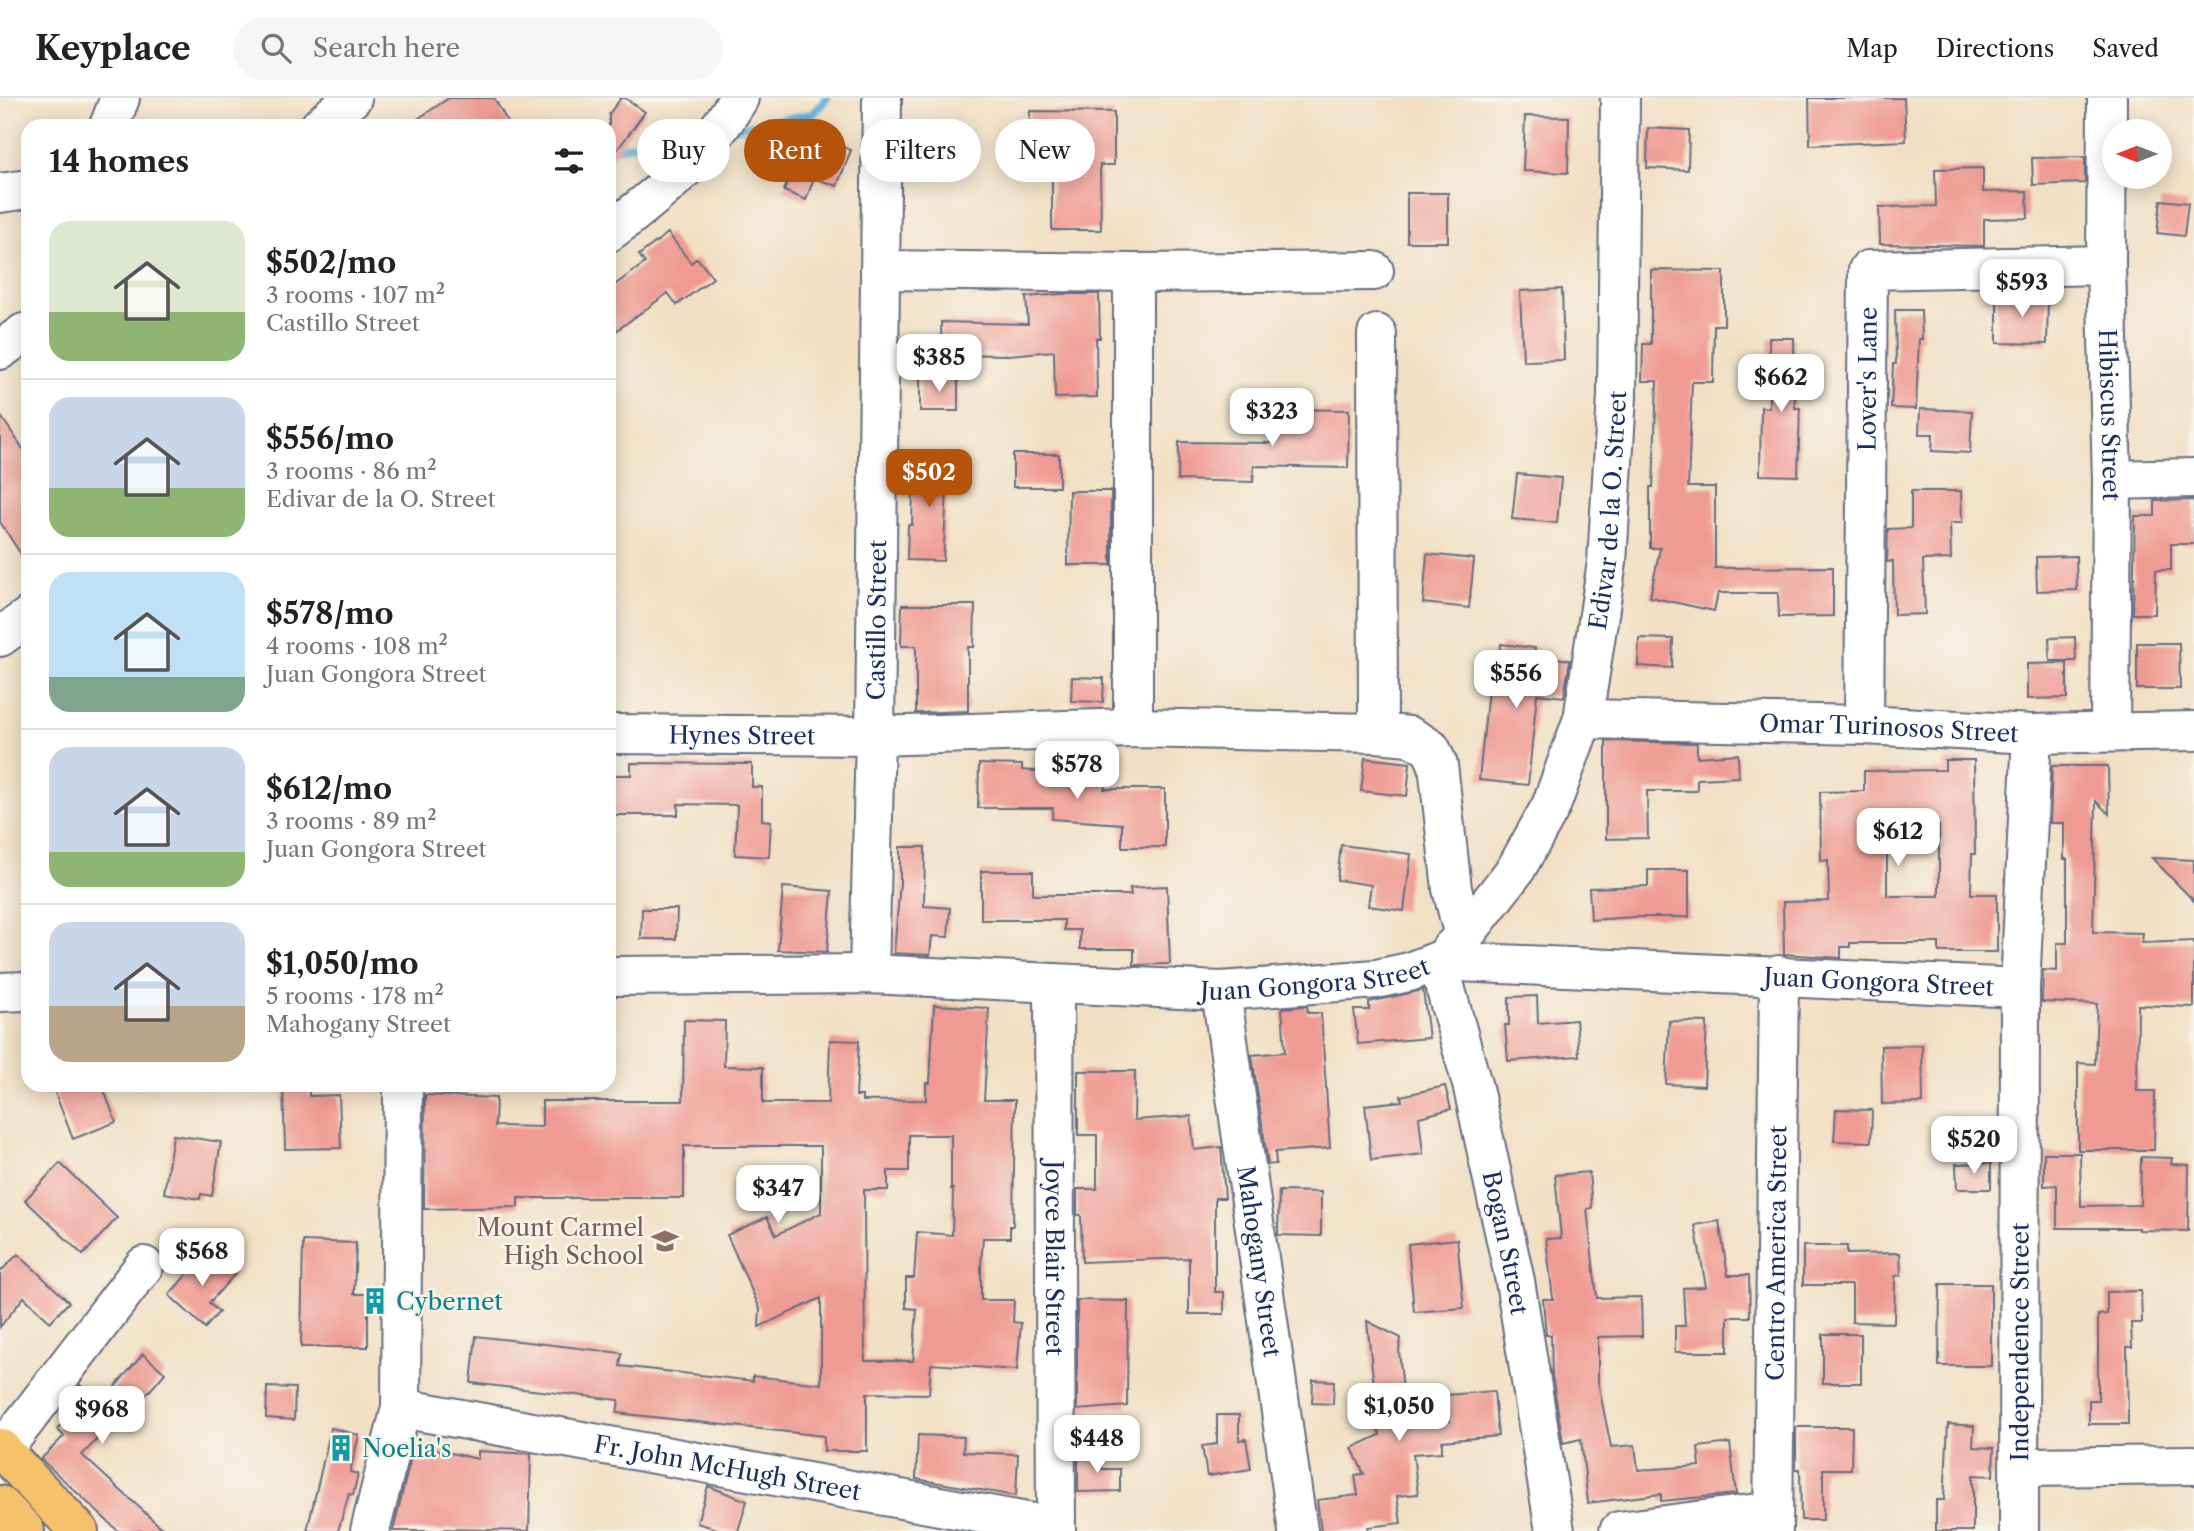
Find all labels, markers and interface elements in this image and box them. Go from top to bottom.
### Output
search box [233,17,723,80]
text: Keyplace [35,28,191,69]
icon: search [257,29,295,67]
text: Search here [313,32,460,64]
text: Map [1846,34,1898,63]
text: Directions [1936,34,2054,63]
text: Saved [2092,34,2159,63]
chip: Buy [637,119,730,182]
chip: Rent [744,119,846,182]
chip: Filters [860,119,981,182]
chip: New [995,119,1095,182]
north arrow [2102,119,2172,189]
map controls [2102,119,2172,189]
icon: filters [550,142,588,180]
text: 14 homes [49,143,189,180]
text: $502/mo [266,244,396,281]
icon: home [105,249,189,333]
pin: $593 [1981,260,2063,319]
text: $593 [1996,268,2048,296]
text: 3 rooms · 107 m² [266,281,445,309]
street label: Lover's Lane [1852,307,1882,451]
text: Castillo Street [266,309,420,337]
street label: Hibiscus Street [2093,328,2127,502]
pin: $385 [898,334,980,394]
text: $385 [913,343,965,371]
pin: $662 [1740,354,1822,414]
text: $662 [1754,363,1808,391]
pin: $323 [1231,388,1313,448]
street label: Edivar de la O. Street [1582,390,1632,632]
text: $323 [1246,397,1298,425]
text: $556/mo [266,420,394,457]
icon: home [105,425,189,509]
pin: $502 [888,450,970,509]
text: 3 rooms · 86 m² [266,457,437,485]
text: $502 [902,458,956,486]
text: Edivar de la O. Street [266,485,496,513]
street label: Castillo Street [861,539,892,701]
text: $578/mo [266,595,394,632]
icon: home [105,600,189,684]
text: 4 rooms · 108 m² [266,632,448,660]
pin: $556 [1475,650,1557,710]
text: $556 [1490,659,1542,687]
text: Juan Gongora Street [266,660,487,688]
street label: Omar Turinosos Street [1759,708,2020,748]
street label: Hynes Street [669,720,816,750]
pin: $578 [1036,742,1118,801]
text: $578 [1051,750,1103,778]
text: $612/mo [266,770,392,807]
icon: home [105,775,189,859]
text: 3 rooms · 89 m² [266,807,437,835]
pin: $612 [1857,808,1939,868]
text: $612 [1873,817,1923,845]
text: Juan Gongora Street [266,835,487,863]
text: $1,050/mo [266,945,419,982]
icon: home [105,950,189,1034]
street label: Juan Gongora Street [1196,951,1434,1006]
street label: Juan Gongora Street [1759,961,1995,1001]
text: 5 rooms · 178 m² [266,982,444,1010]
text: Mahogany Street [266,1010,451,1038]
pin: $520 [1933,1116,2015,1176]
street label: Centro America Street [1760,1124,1792,1381]
text: $520 [1947,1125,2001,1153]
street label: Joyce Blair Street [1040,1156,1070,1356]
street label: Mahogany Street [1232,1164,1288,1359]
pin: $347 [737,1166,819,1225]
street label: Bogan Street [1477,1168,1535,1317]
text: $347 [752,1174,804,1202]
place label: Mount Carmel High School [477,1213,644,1270]
street label: Independence Street [2005,1222,2034,1462]
school or university icon: Mount Carmel High School [650,1226,680,1256]
pin: $568 [161,1228,243,1288]
text: $568 [175,1237,229,1265]
building icon: Cybernet [360,1286,390,1316]
place label: Cybernet [396,1287,503,1316]
pin: $1,050 [1342,1384,1456,1443]
pin: $968 [61,1386,143,1446]
text: $1,050 [1363,1392,1435,1420]
text: $968 [75,1395,129,1423]
pin: $448 [1056,1416,1138,1475]
text: $448 [1070,1424,1124,1452]
street label: Fr. John McHugh Street [592,1429,864,1506]
building icon: Noelia's [326,1433,356,1463]
place label: Noelia's [362,1434,452,1463]

